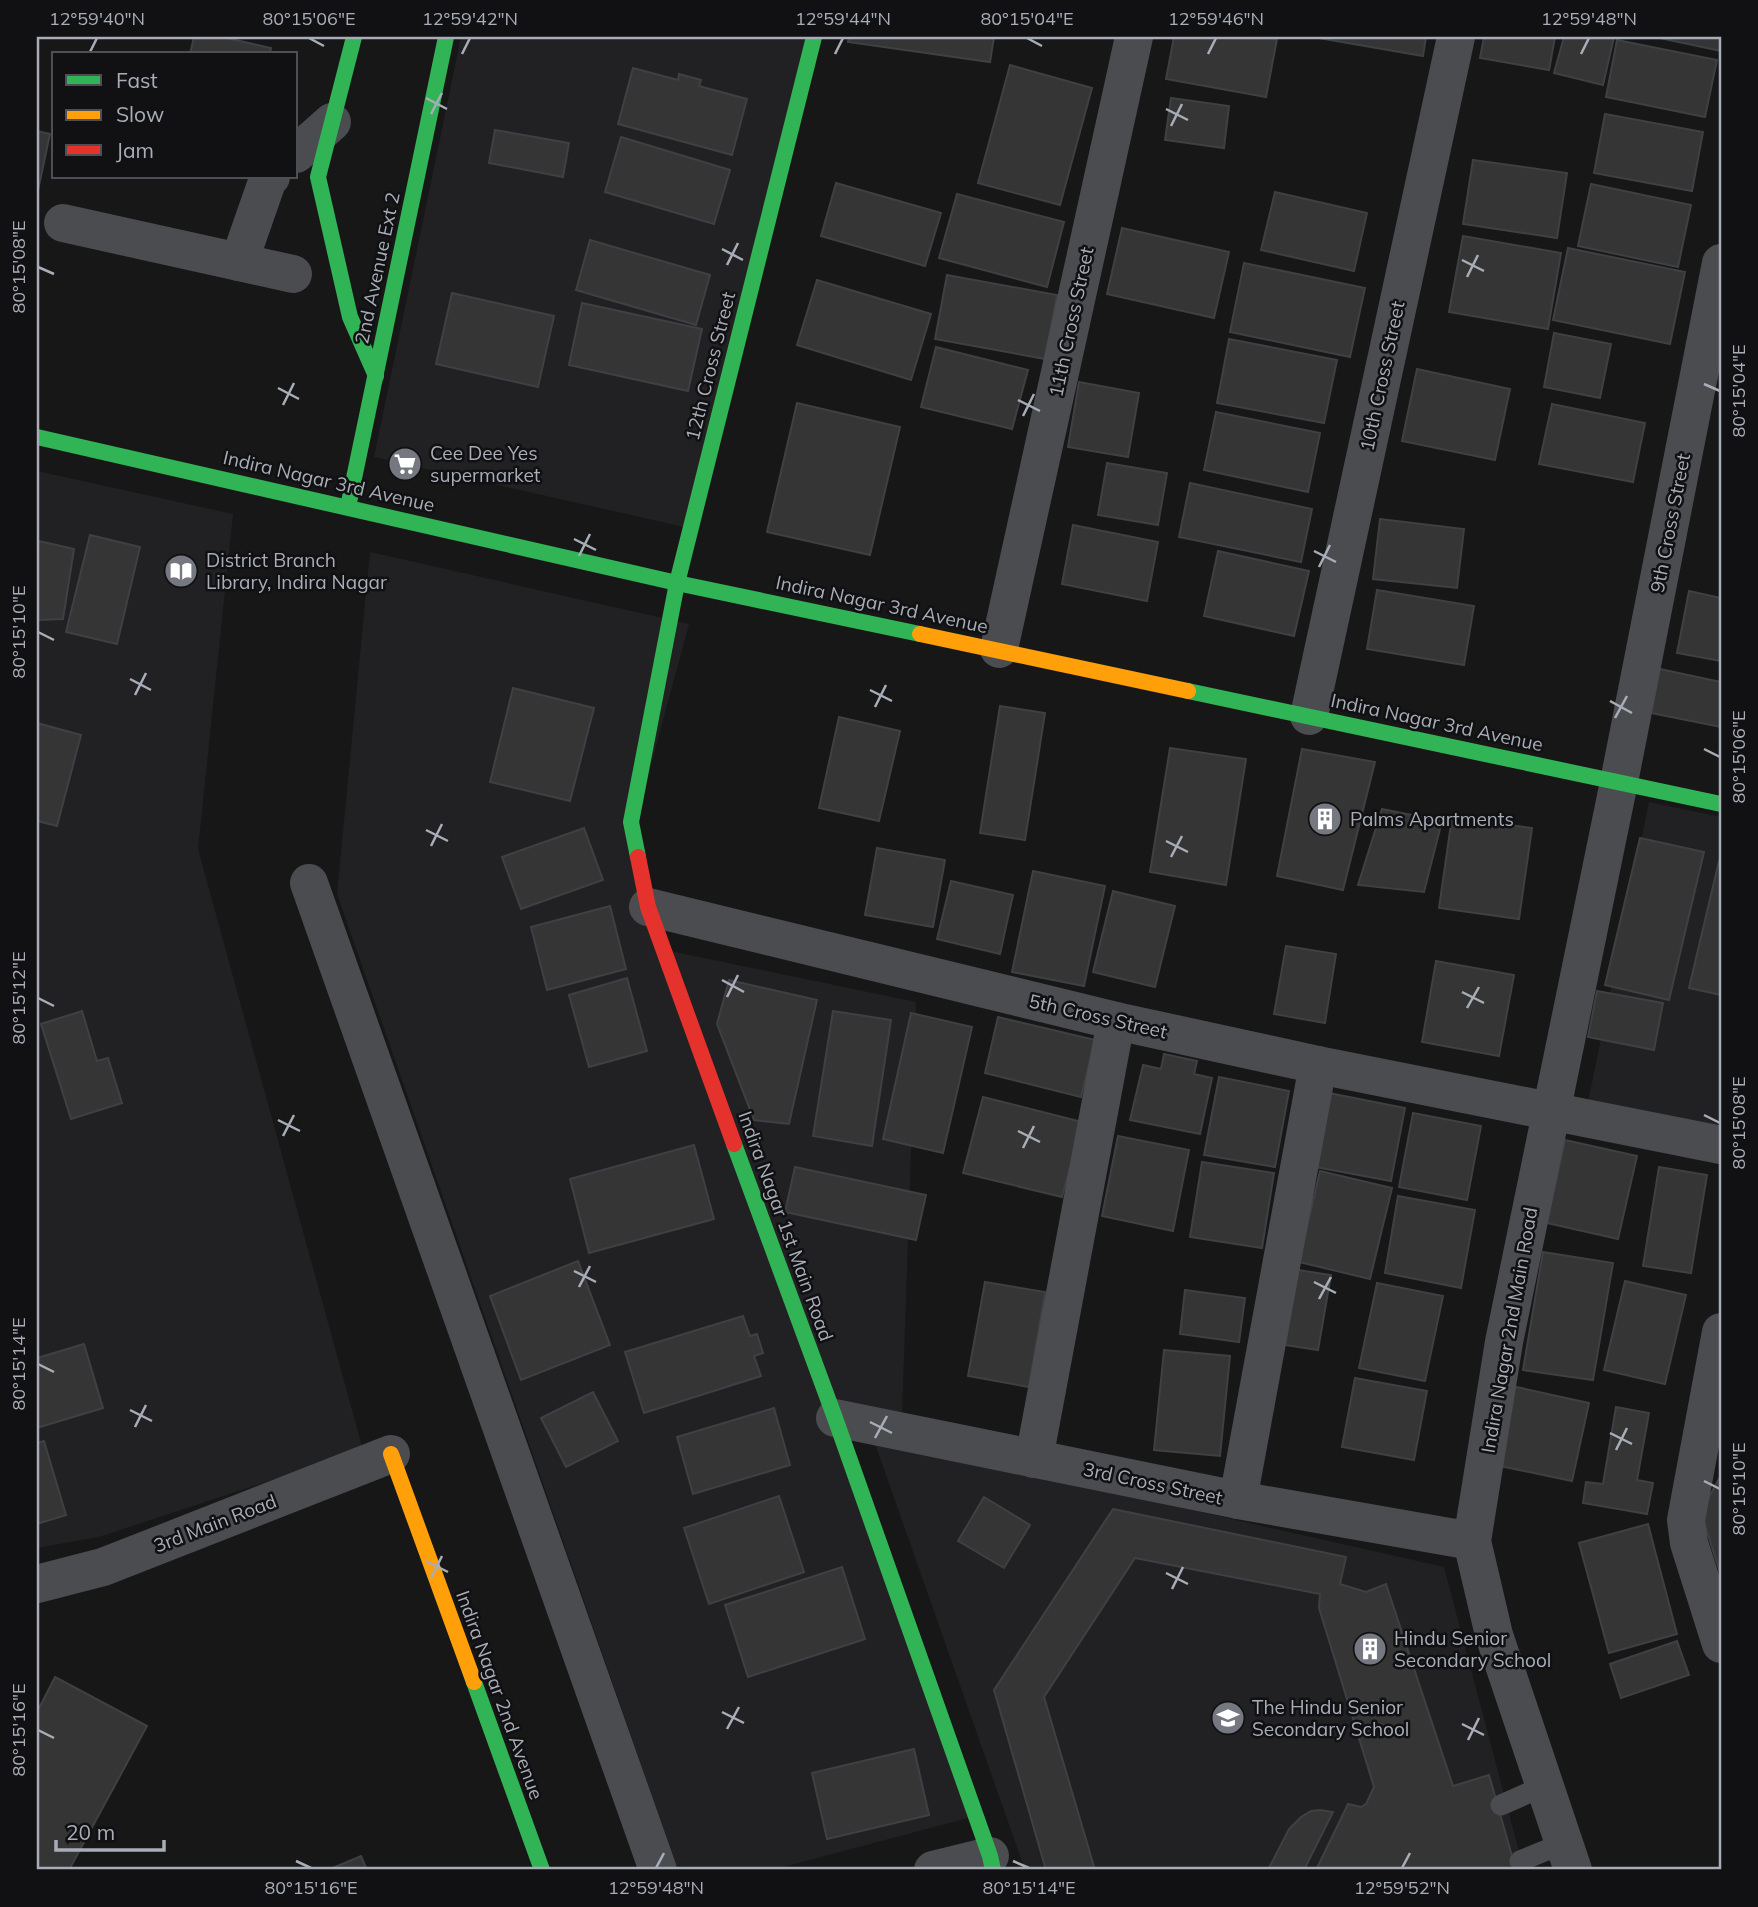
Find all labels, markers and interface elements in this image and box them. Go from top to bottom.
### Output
text: 12°59'40"N [49,7,145,30]
text: 80°15'06"E [262,7,356,30]
text: 12°59'42"N [422,7,518,30]
text: 12°59'44"N [795,7,891,30]
text: 80°15'04"E [980,7,1074,30]
text: 12°59'46"N [1168,7,1264,30]
text: 12°59'48"N [1541,7,1637,30]
legend [52,52,298,178]
text: Fast [116,67,158,93]
text: Slow [116,101,164,127]
text: Jam [116,137,154,163]
street label: 2nd Avenue Ext 2 [349,190,405,346]
text: 80°15'08"E [7,220,30,314]
street label: 11th Cross Street [1043,245,1099,399]
street label: 12th Cross Street [680,289,740,443]
street label: 10th Cross Street [1354,299,1410,453]
text: 80°15'04"E [1727,344,1750,438]
place label: Cee Dee Yes supermarket [430,441,541,487]
street label: Indira Nagar 3rd Avenue [221,445,437,517]
supermarket icon: Cee Dee Yes supermarket [386,445,424,483]
street label: 9th Cross Street [1645,451,1695,595]
place label: District Branch Library, Indira Nagar [206,548,387,594]
library icon: District Branch Library, Indira Nagar [162,552,200,590]
street label: Indira Nagar 3rd Avenue [774,570,990,638]
text: 80°15'10"E [7,585,30,679]
street label: Indira Nagar 3rd Avenue [1329,688,1545,756]
text: 80°15'06"E [1727,710,1750,804]
building icon: Palms Apartments [1306,800,1344,838]
place label: Palms Apartments [1350,807,1514,831]
text: 80°15'12"E [7,951,30,1045]
street label: 5th Cross Street [1027,988,1170,1044]
text: 80°15'08"E [1727,1076,1750,1170]
street label: Indira Nagar 1st Main Road [733,1108,839,1344]
street label: Indira Nagar 2nd Main Road [1476,1205,1542,1455]
text: 80°15'14"E [7,1317,30,1411]
text: 80°15'10"E [1727,1442,1750,1536]
street label: 3rd Cross Street [1081,1457,1225,1510]
street label: 3rd Main Road [150,1489,280,1557]
street label: Indira Nagar 2nd Avenue [451,1587,549,1803]
place label: Hindu Senior Secondary School [1394,1626,1551,1672]
building icon: Hindu Senior Secondary School [1351,1630,1389,1668]
text: 80°15'16"E [7,1683,30,1777]
place label: The Hindu Senior Secondary School [1252,1695,1409,1741]
school or university icon: The Hindu Senior Secondary School [1209,1699,1247,1737]
scale bar [56,1809,164,1853]
text: 20 m [66,1819,115,1845]
text: 80°15'16"E [264,1876,358,1899]
text: 12°59'48"N [608,1876,704,1899]
text: 80°15'14"E [982,1876,1076,1899]
text: 12°59'52"N [1354,1876,1450,1899]

